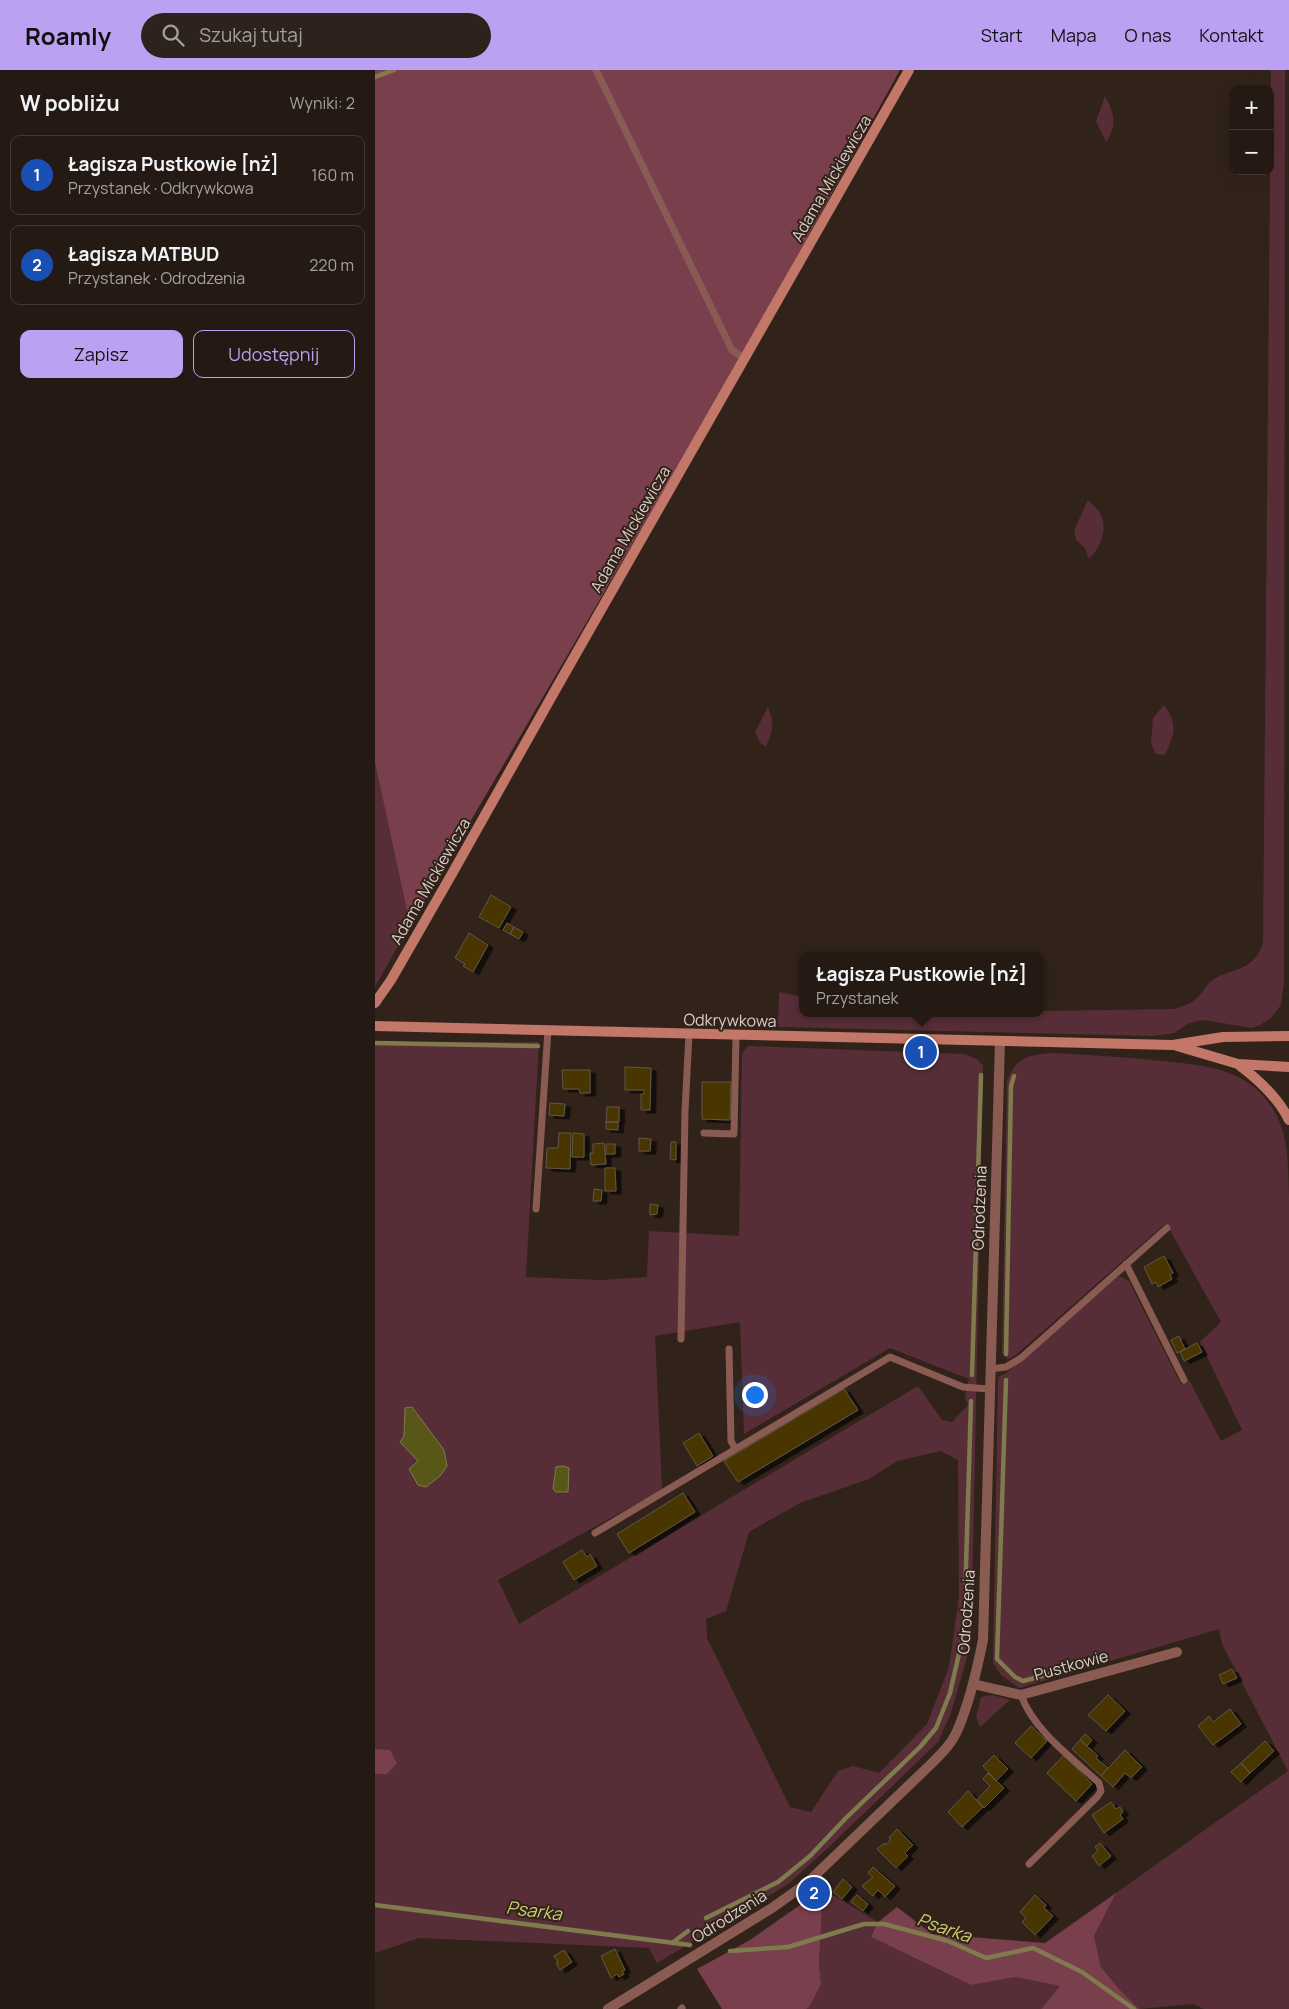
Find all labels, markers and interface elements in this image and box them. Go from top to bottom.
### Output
search box [141,13,491,58]
text: Roamly [25,19,111,52]
icon: search [159,21,187,49]
text: Szukaj tutaj [199,22,303,48]
text: Start [981,23,1023,47]
text: Mapa [1051,23,1097,47]
text: O nas [1125,23,1171,47]
text: Kontakt [1199,23,1264,47]
map controls [1229,85,1274,175]
button: + [1229,85,1274,130]
text: W pobliżu [20,89,120,117]
text: Wyniki: 2 [290,92,355,114]
street label: Adama Mickiewicza [786,111,876,245]
button: − [1229,130,1274,175]
text: Łagisza Pustkowie [nż] [68,151,279,177]
text: 1 [33,164,41,186]
text: 160 m [311,164,354,186]
text: Przystanek · Odkrywkowa [68,177,254,199]
text: Łagisza MATBUD [68,241,219,267]
text: 2 [32,254,42,276]
text: 220 m [309,254,354,276]
text: Przystanek · Odrodzenia [68,267,245,289]
button: Zapisz [20,330,183,378]
button: Udostępnij [193,330,355,378]
street label: Adama Mickiewicza [585,462,675,596]
street label: Adama Mickiewicza [385,814,475,948]
popup [799,952,1044,1017]
text: Łagisza Pustkowie [nż] [816,961,1027,987]
text: Przystanek [816,987,899,1009]
street label: Odkrywkowa [683,1008,777,1032]
pin: 1 [905,1033,937,1071]
street label: Odrodzenia [967,1165,991,1251]
your location [742,1382,768,1408]
street label: Odrodzenia [952,1569,980,1655]
street label: Pustkowie [1031,1645,1111,1685]
pin: 2 [798,1874,830,1912]
street label: Odrodzenia [687,1884,771,1948]
water label: Psarka [505,1895,564,1925]
water label: Psarka [914,1907,976,1948]

